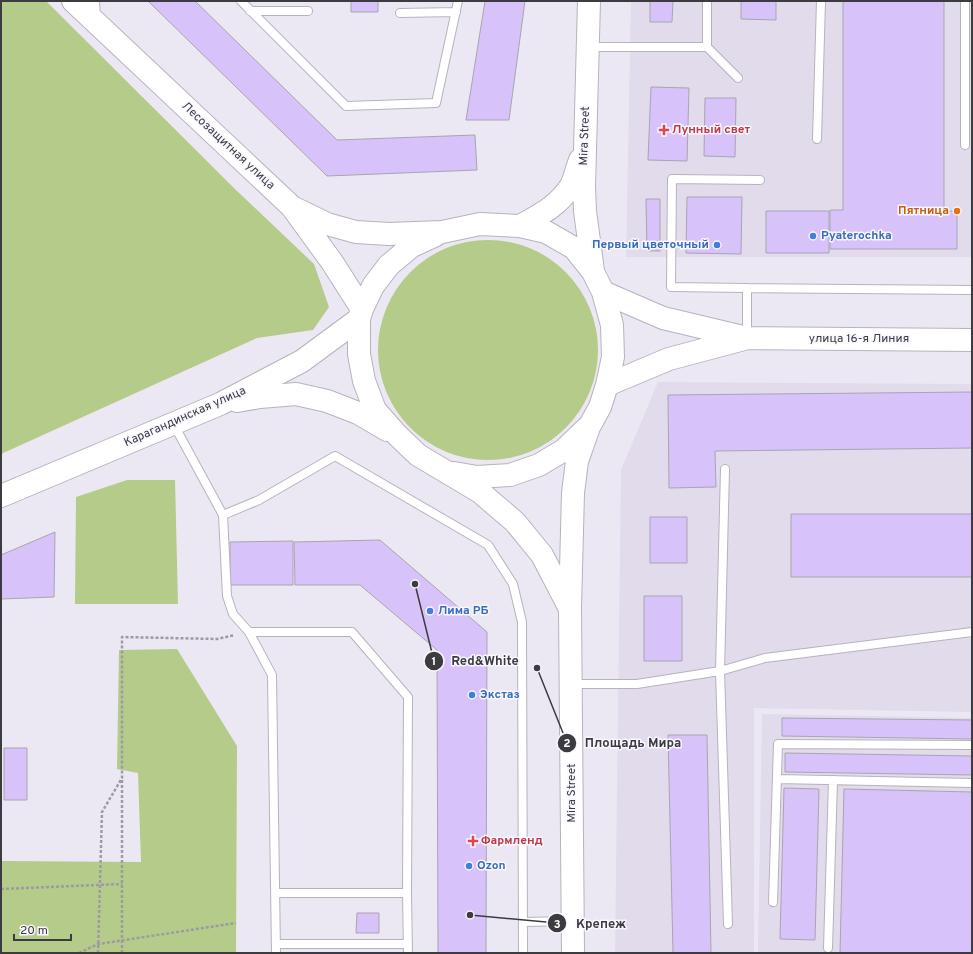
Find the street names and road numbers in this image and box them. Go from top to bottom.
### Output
street label: Лесозащитная улица [178,99,278,193]
street label: Mira Street [576,106,594,166]
street label: улица 16-я Линия [809,331,909,347]
street label: Карагандинская улица [122,383,248,451]
street label: Mira Street [564,763,580,823]

